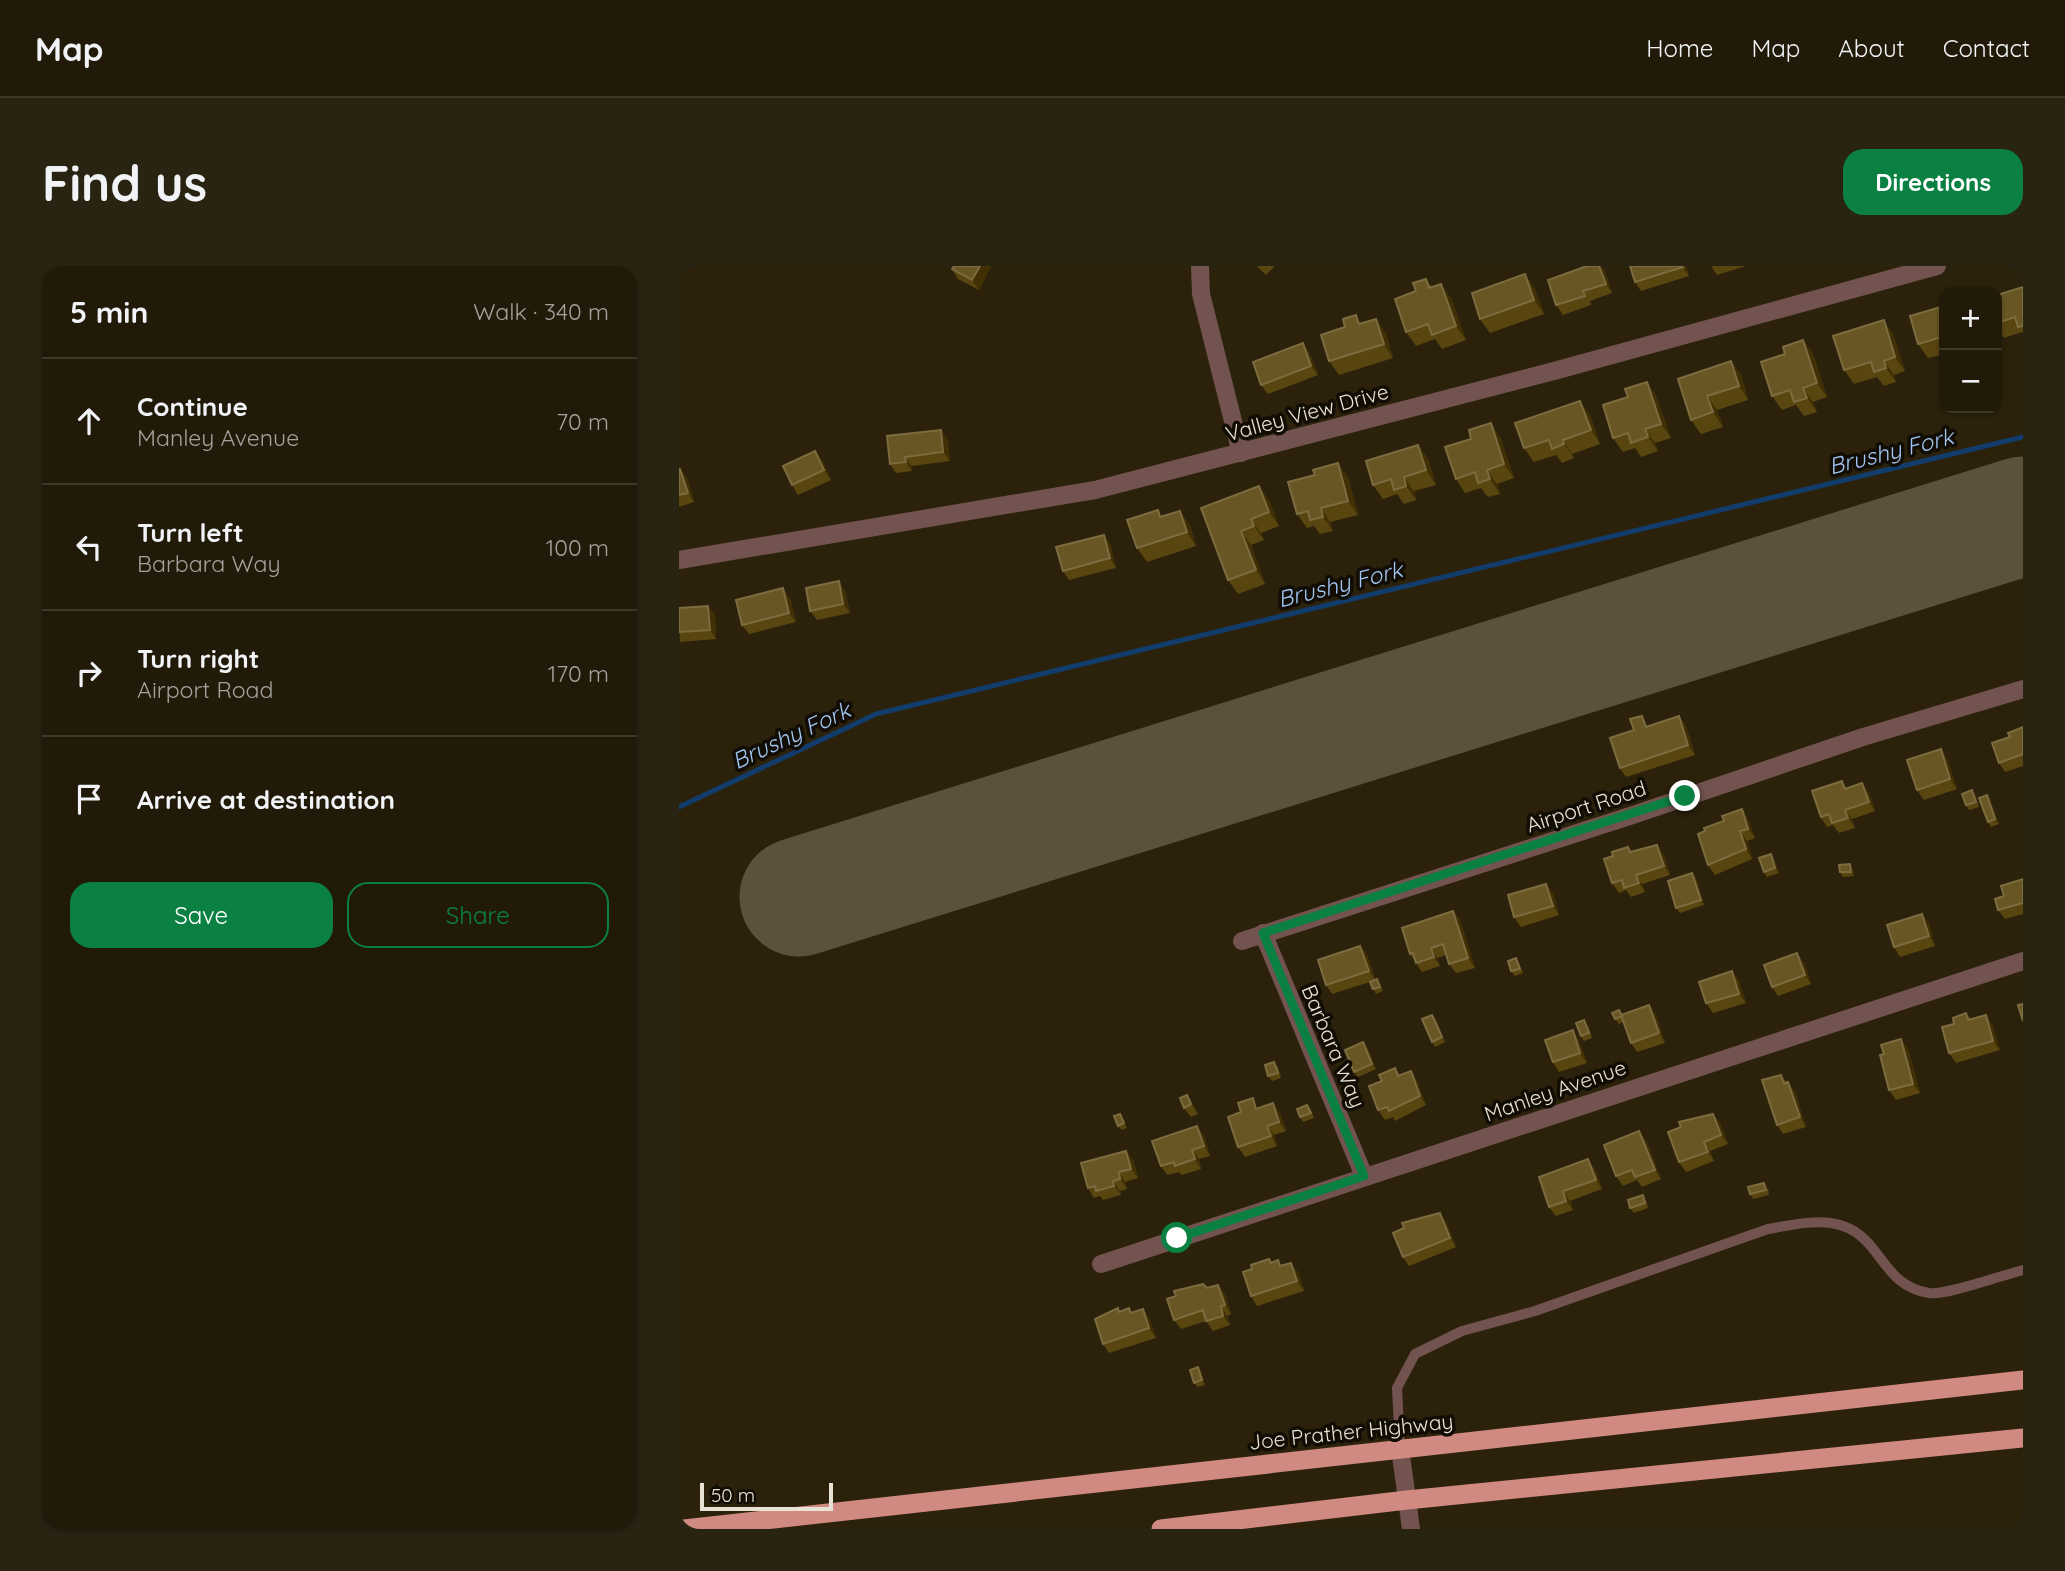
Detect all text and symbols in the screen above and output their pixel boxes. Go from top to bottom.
text: Map [35,28,103,69]
text: Home [1646,33,1713,63]
text: Map [1751,33,1800,63]
text: About [1838,33,1905,63]
text: Contact [1943,33,2030,63]
button: Directions [1843,149,2023,215]
text: Find us [42,152,207,213]
map controls [1939,287,2002,413]
button: + [1939,287,2002,350]
text: 5 min [70,293,148,331]
text: Walk · 340 m [473,297,609,326]
button: − [1939,350,2002,413]
street label: Valley View Drive [1223,378,1391,446]
text: Continue [137,390,248,423]
icon: ahead [70,402,108,440]
text: 70 m [556,407,609,436]
water label: Brushy Fork [1826,421,1958,481]
text: Manley Avenue [137,423,299,452]
text: Turn left [137,516,244,549]
icon: left [70,528,108,566]
text: 100 m [546,533,609,562]
text: Barbara Way [137,549,280,578]
water label: Brushy Fork [1275,554,1407,614]
text: Turn right [137,642,259,675]
icon: right [70,654,108,692]
text: 170 m [548,659,609,688]
text: Airport Road [137,675,273,704]
water label: Brushy Fork [727,694,857,775]
street label: Airport Road [1523,774,1649,838]
icon: arrive [70,780,108,818]
route end [1669,780,1700,811]
text: Arrive at destination [137,783,395,816]
button: Save [70,882,333,948]
button: Share [347,882,609,948]
street label: Barbara Way [1296,981,1372,1111]
street label: Manley Avenue [1481,1054,1629,1126]
route start [1161,1222,1192,1253]
street label: Joe Prather Highway [1248,1407,1454,1455]
scale bar [700,1480,833,1512]
text: 50 m [711,1483,755,1507]

